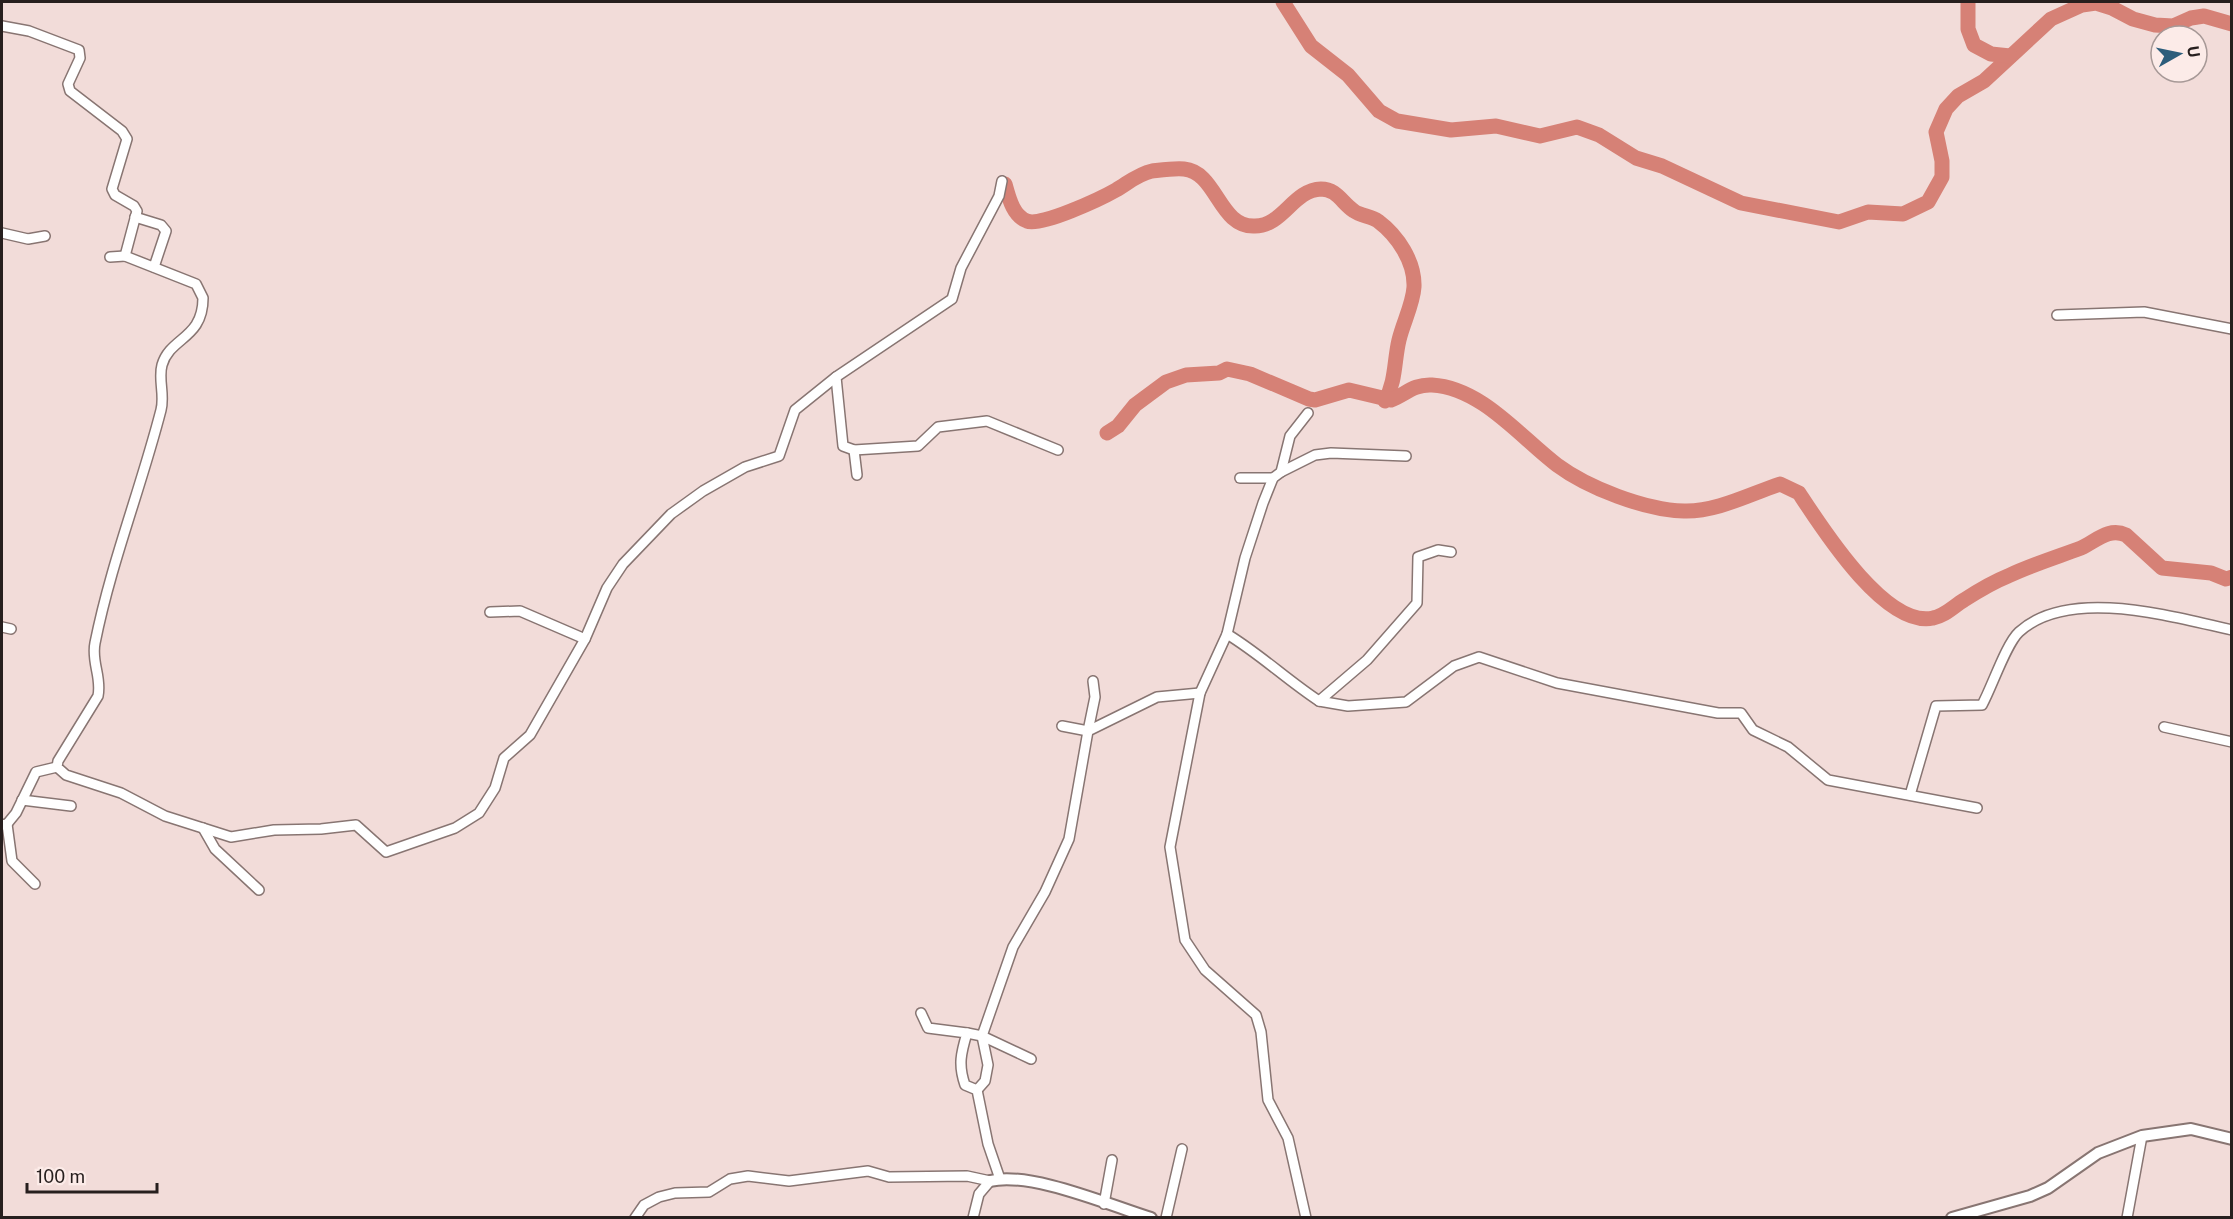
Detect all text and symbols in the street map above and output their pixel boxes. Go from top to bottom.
north arrow [2149,24,2209,84]
text: U [2183,45,2204,59]
scale bar [27,1156,158,1194]
text: 100 m [36,1166,85,1187]

